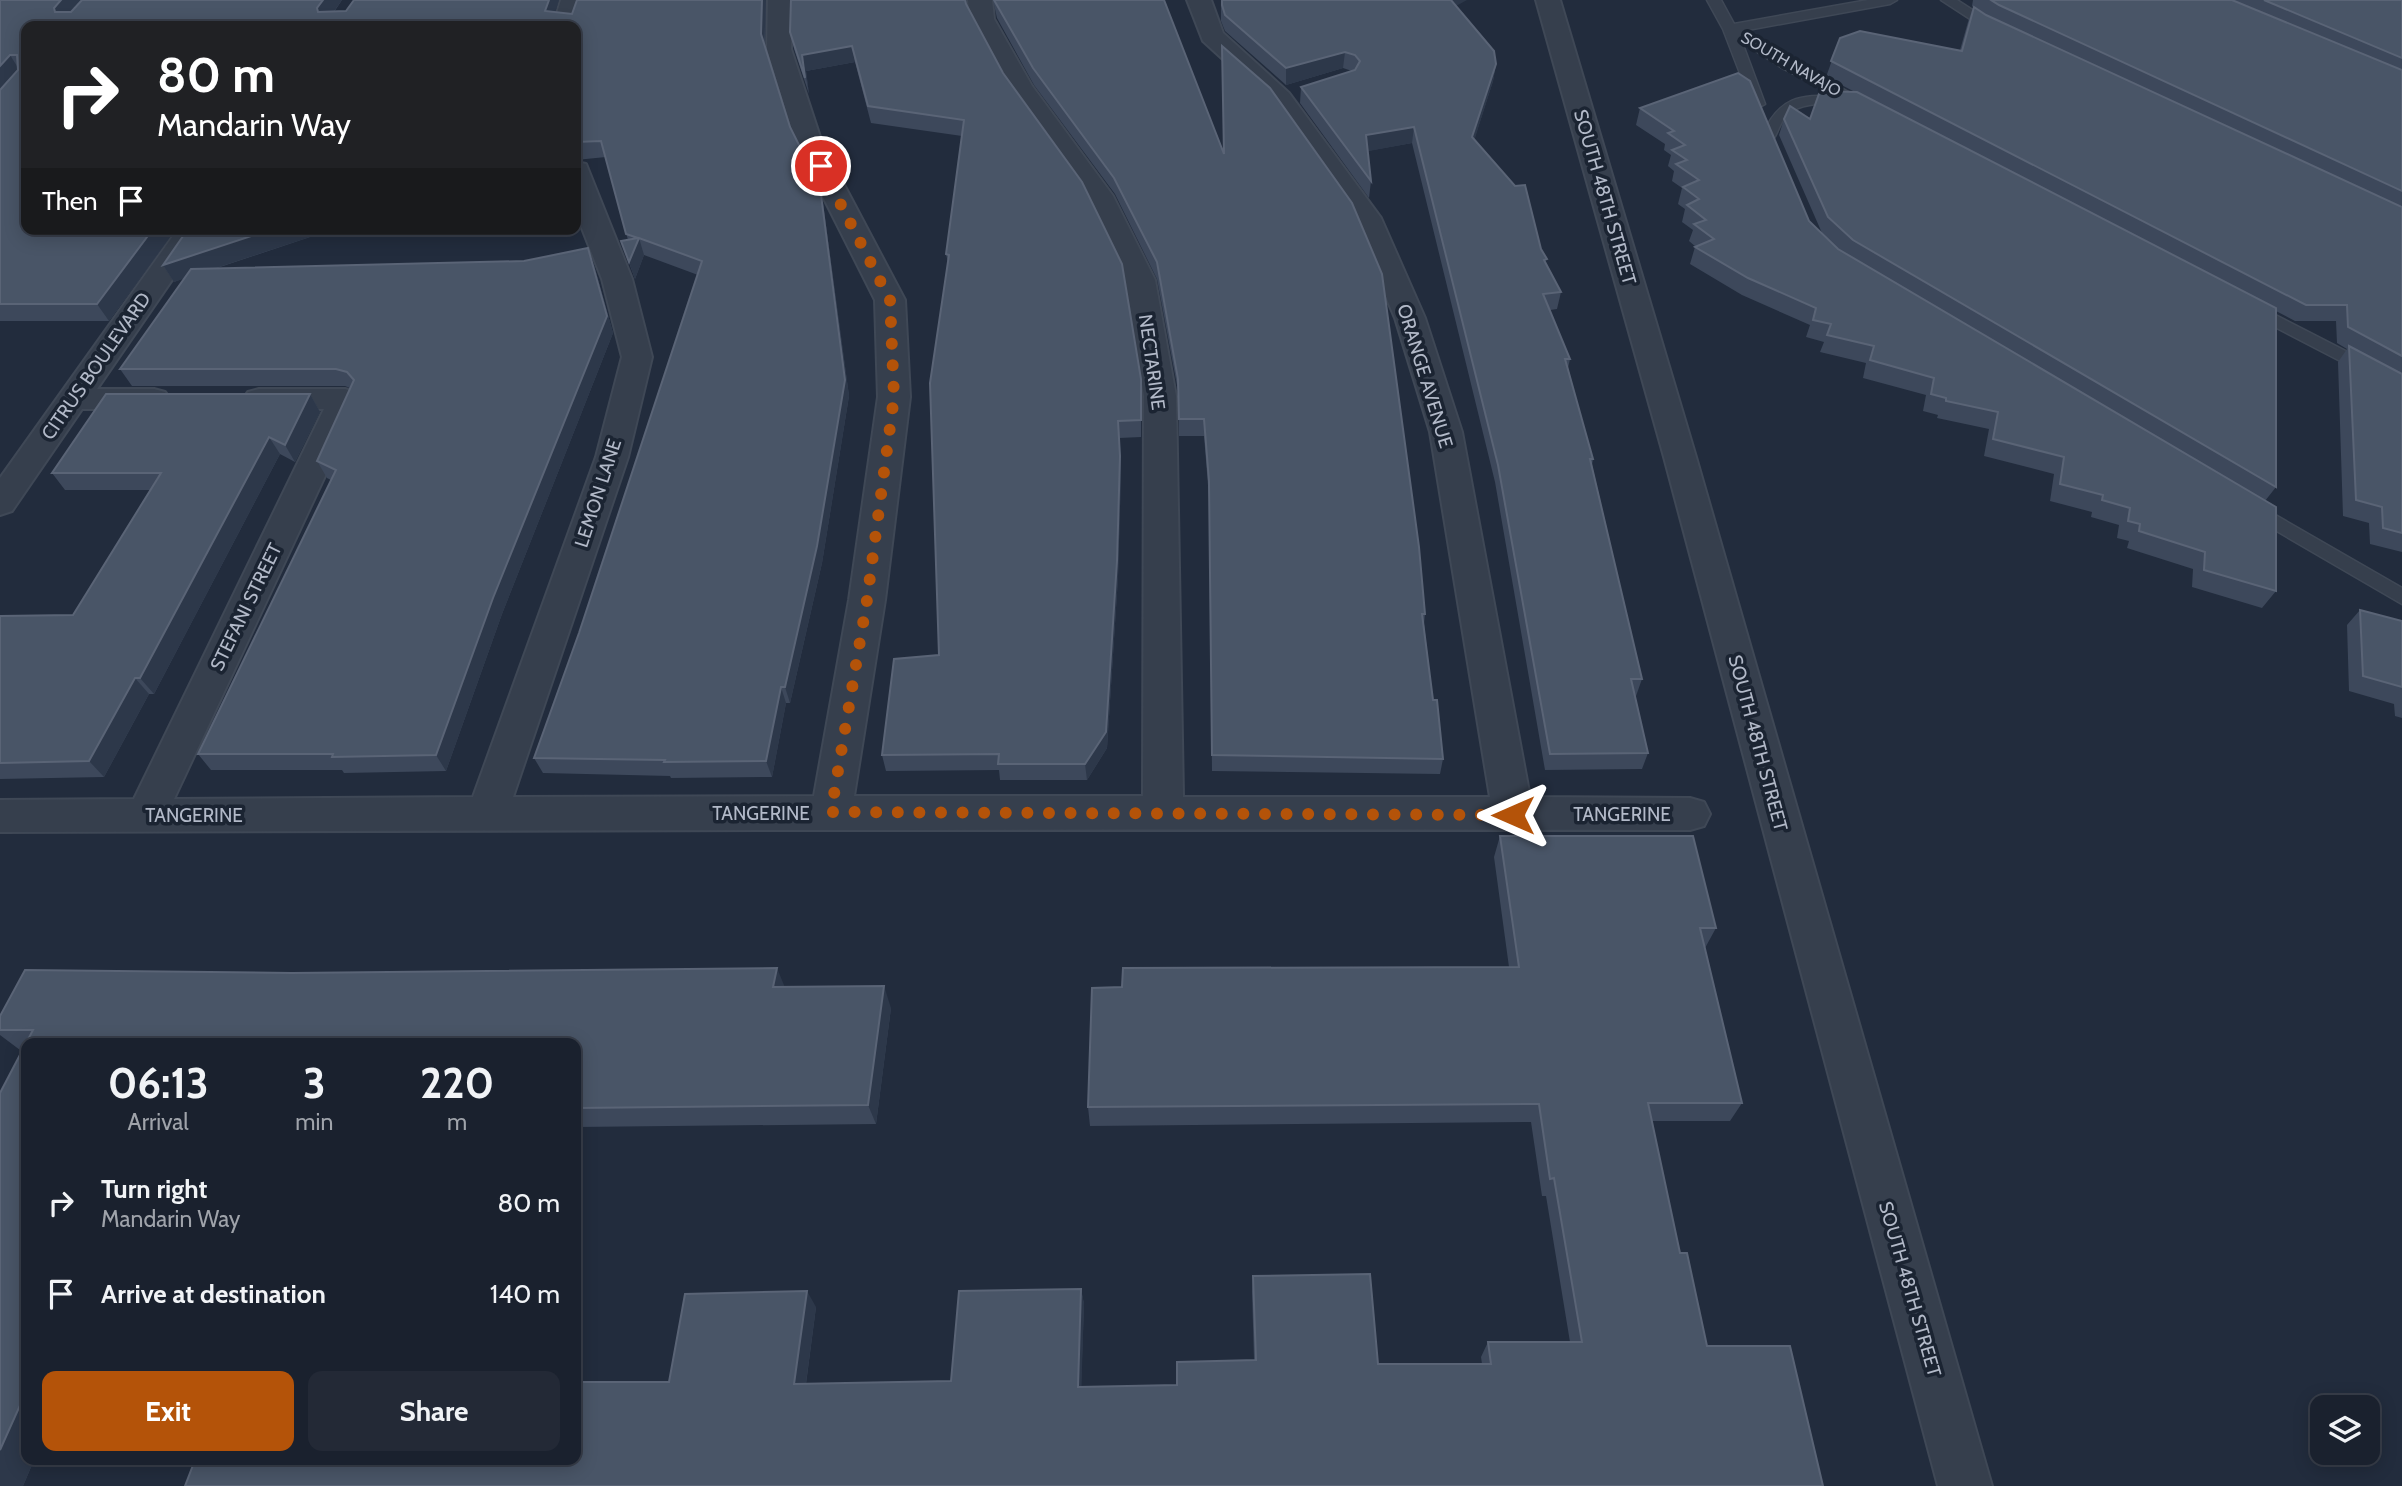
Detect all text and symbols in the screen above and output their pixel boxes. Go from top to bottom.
street label: SOUTH NAVAJO [1738,28,1844,100]
text: 80 m [157,45,275,104]
icon: right [42,49,133,140]
text: Mandarin Way [157,105,351,144]
street label: SOUTH 48TH STREET [1569,107,1641,287]
pin [791,136,851,196]
icon: arrive [802,147,840,185]
icon: arrive [112,182,150,220]
text: Then [42,185,98,217]
street label: CITRUS BOULEVARD [36,288,156,444]
street label: ORANGE AVENUE [1392,301,1458,451]
street label: NECTARINE [1134,313,1170,411]
street label: LEMON LANE [570,436,626,550]
street label: STEFANI STREET [205,540,287,674]
street label: SOUTH 48TH STREET [1723,652,1793,834]
position arrow [1476,778,1550,852]
street label: TANGERINE [712,802,810,825]
street label: TANGERINE [1573,803,1671,826]
street label: TANGERINE [145,804,243,827]
text: 06:13 [108,1057,209,1109]
text: 3 [303,1057,326,1109]
text: 220 [420,1057,494,1109]
text: Arrival [128,1108,189,1136]
text: min [295,1108,333,1136]
text: m [447,1108,467,1136]
text: Turn right [101,1173,207,1205]
icon: right [42,1184,80,1222]
text: 80 m [497,1187,560,1219]
street label: SOUTH 48TH STREET [1874,1199,1946,1379]
text: Mandarin Way [101,1205,240,1233]
icon: arrive [42,1275,80,1313]
text: Arrive at destination [101,1278,326,1310]
text: 140 m [490,1278,560,1310]
button: Exit [42,1371,294,1451]
button: Share [308,1371,560,1451]
map controls [2310,1395,2380,1465]
button: layers [2310,1395,2380,1465]

